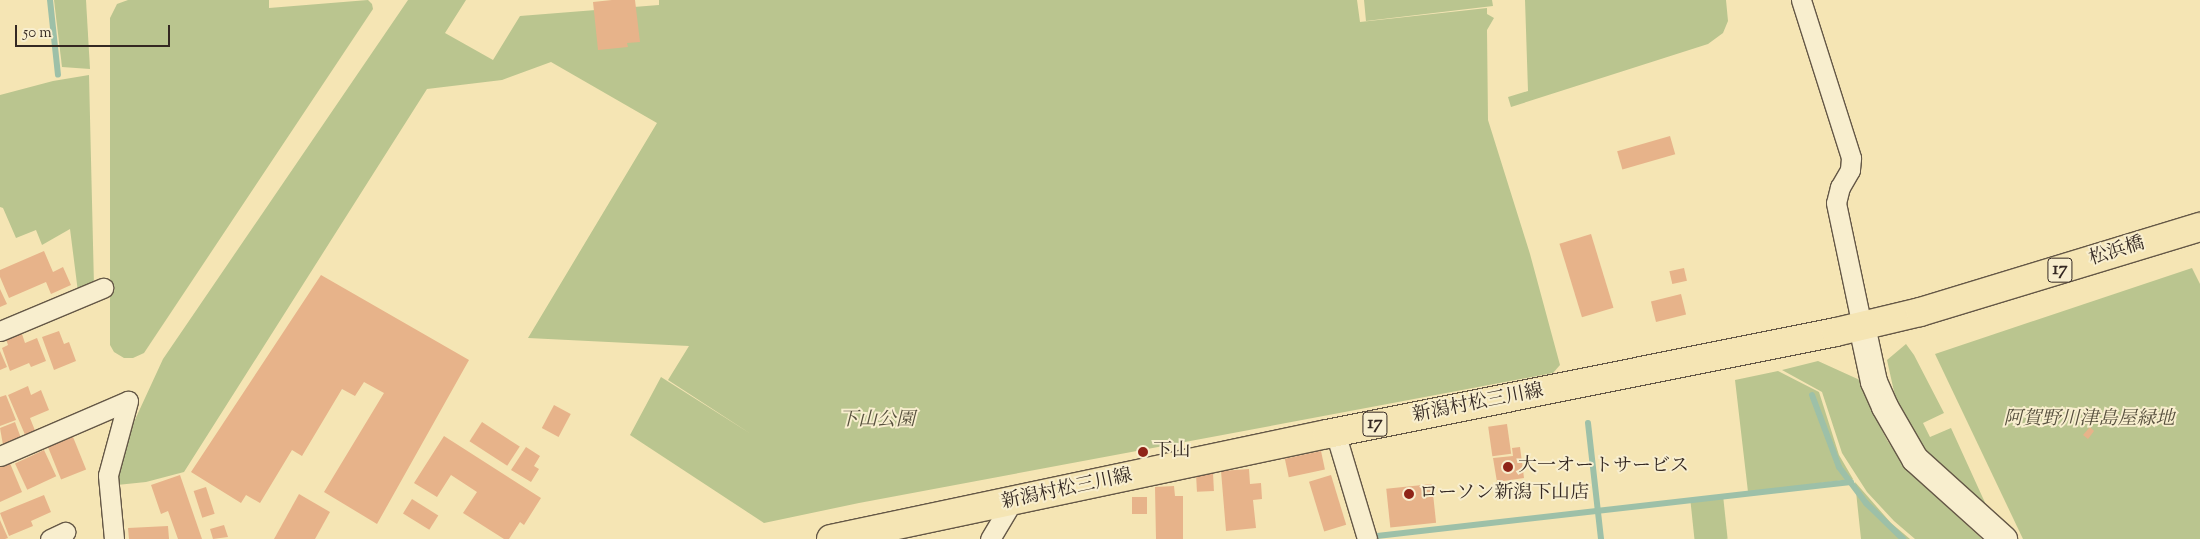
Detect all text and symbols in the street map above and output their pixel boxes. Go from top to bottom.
scale bar [18,15,172,47]
text: 50 m [23,23,52,44]
street label: 松浜橋 [2086,233,2148,271]
road number: 17 [2046,254,2074,286]
street label: 新潟村松三川線 [1411,380,1545,428]
road number: 17 [1361,408,1389,439]
park label: 阿賀野川津島屋緑地 [2004,409,2174,431]
park label: 下山公園 [839,410,915,432]
place label: 下山 [1153,441,1191,463]
marker: 下山 [1137,446,1149,458]
place label: 大一オートサービス [1518,456,1689,478]
marker: 大一オートサービス [1502,461,1514,473]
street label: 新潟村松三川線 [1000,465,1134,515]
place label: ローソン新潟下山店 [1419,483,1590,505]
marker: ローソン新潟下山店 [1403,488,1415,500]

